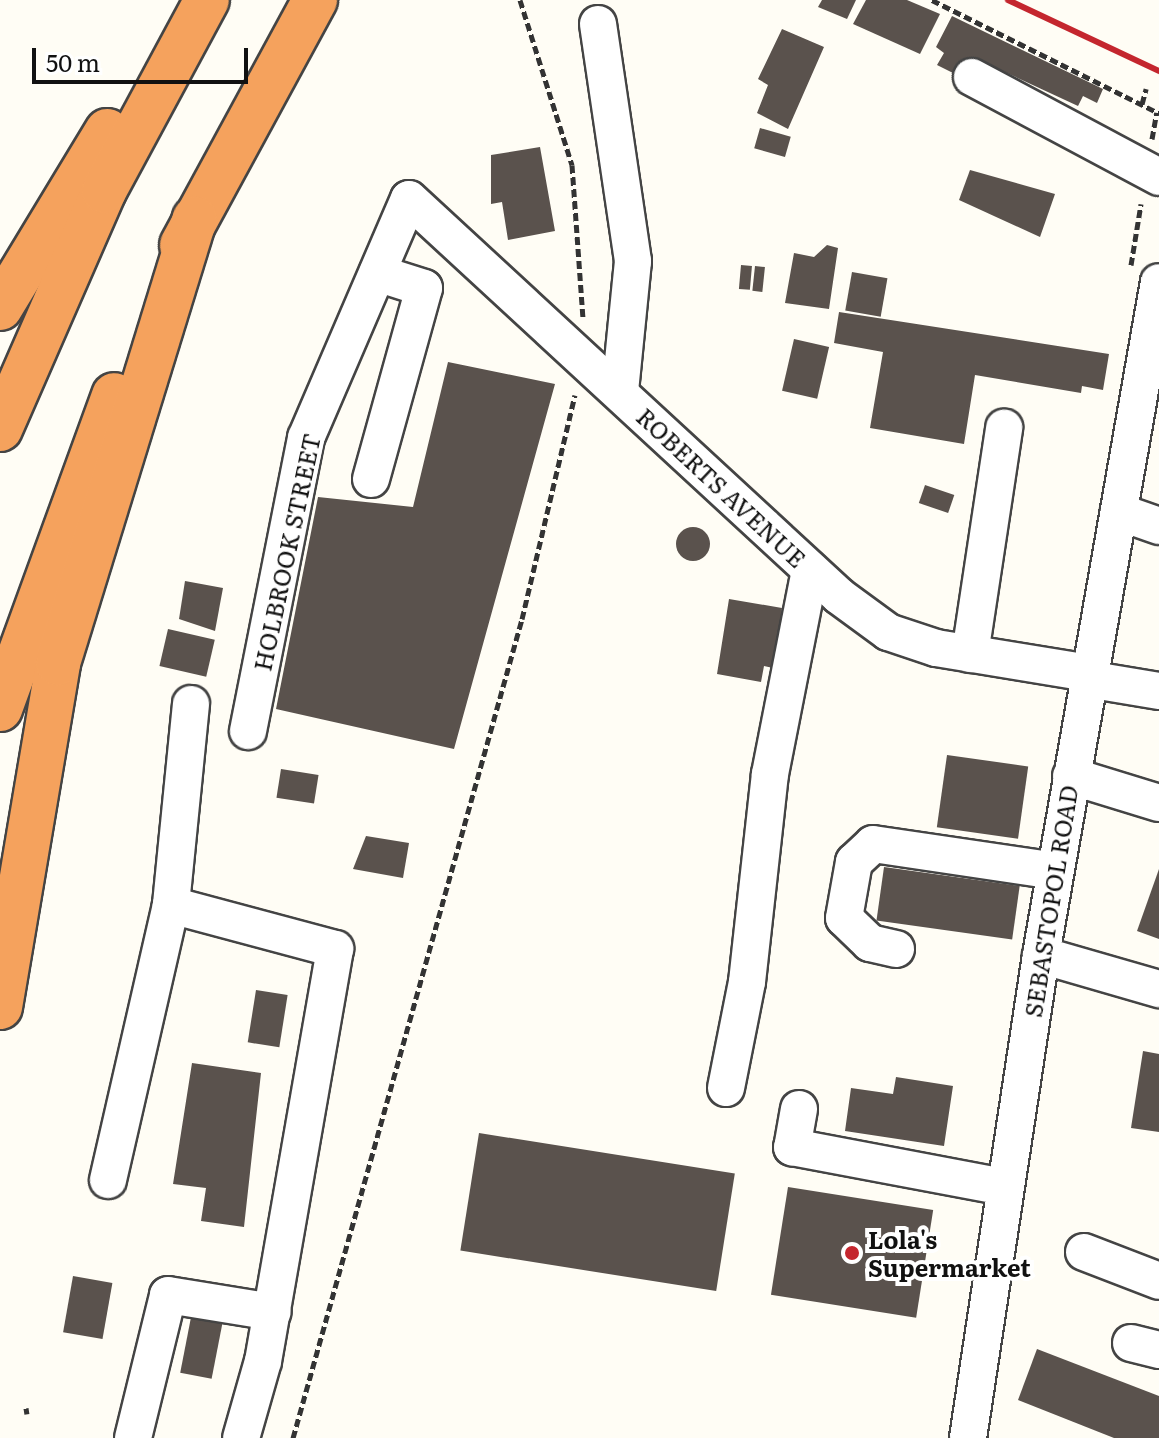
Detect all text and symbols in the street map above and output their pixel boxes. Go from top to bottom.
scale bar [36,32,252,82]
text: 50 m [46,44,100,79]
street label: ROBERTS AVENUE [632,401,812,573]
street label: HOLBROOK STREET [247,431,325,673]
street label: SEBASTOPOL ROAD [1017,783,1083,1019]
place label: Lola's Supermarket [868,1225,1031,1281]
marker: Lola's Supermarket [843,1244,861,1262]

